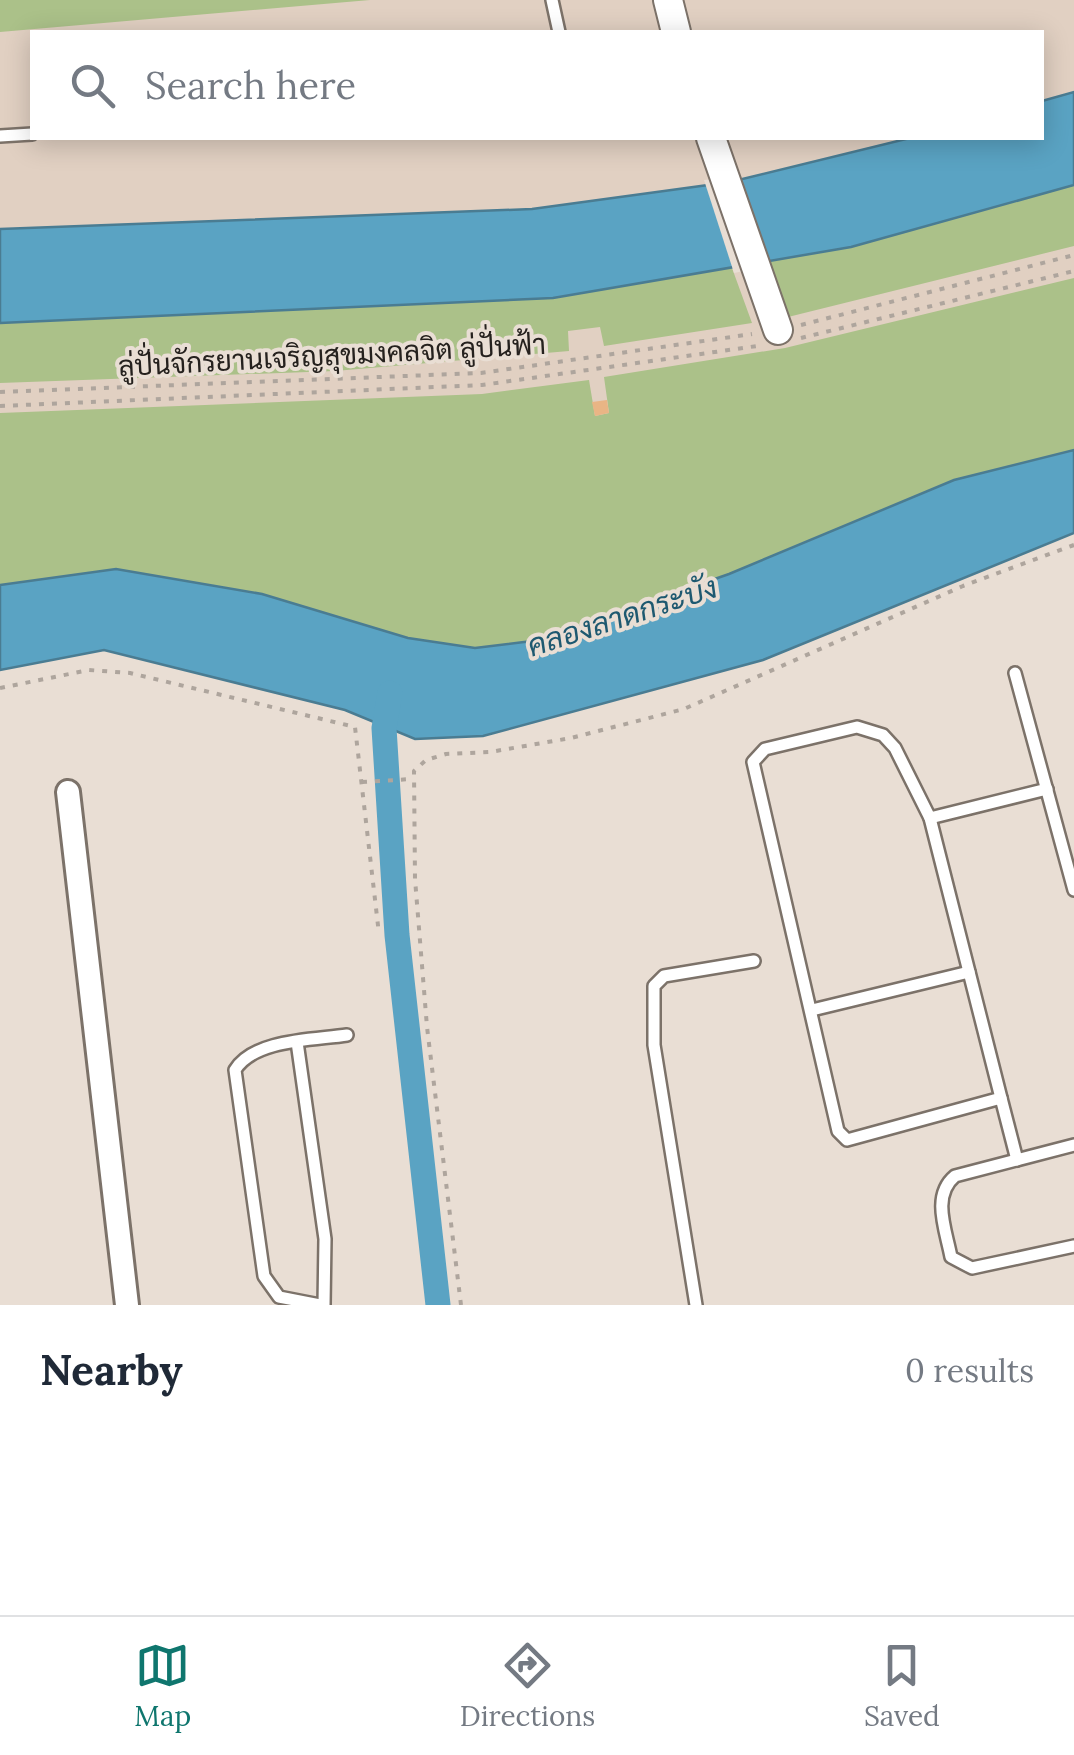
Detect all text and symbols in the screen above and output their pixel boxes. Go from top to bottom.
search box [30,30,1044,140]
icon: search [65,58,120,113]
text: Search here [145,61,356,109]
street label: ลู่ปั่นจักรยานเจริญสุขมงคลจิต ลู่ปั่นฟ้า [117,321,547,386]
water label: คลองลาดกระบัง [522,567,722,665]
text: Nearby [40,1343,183,1397]
text: 0 results [905,1350,1034,1391]
tab: Map [134,1638,191,1734]
tab: Directions [460,1638,595,1734]
tab: Saved [864,1638,940,1734]

